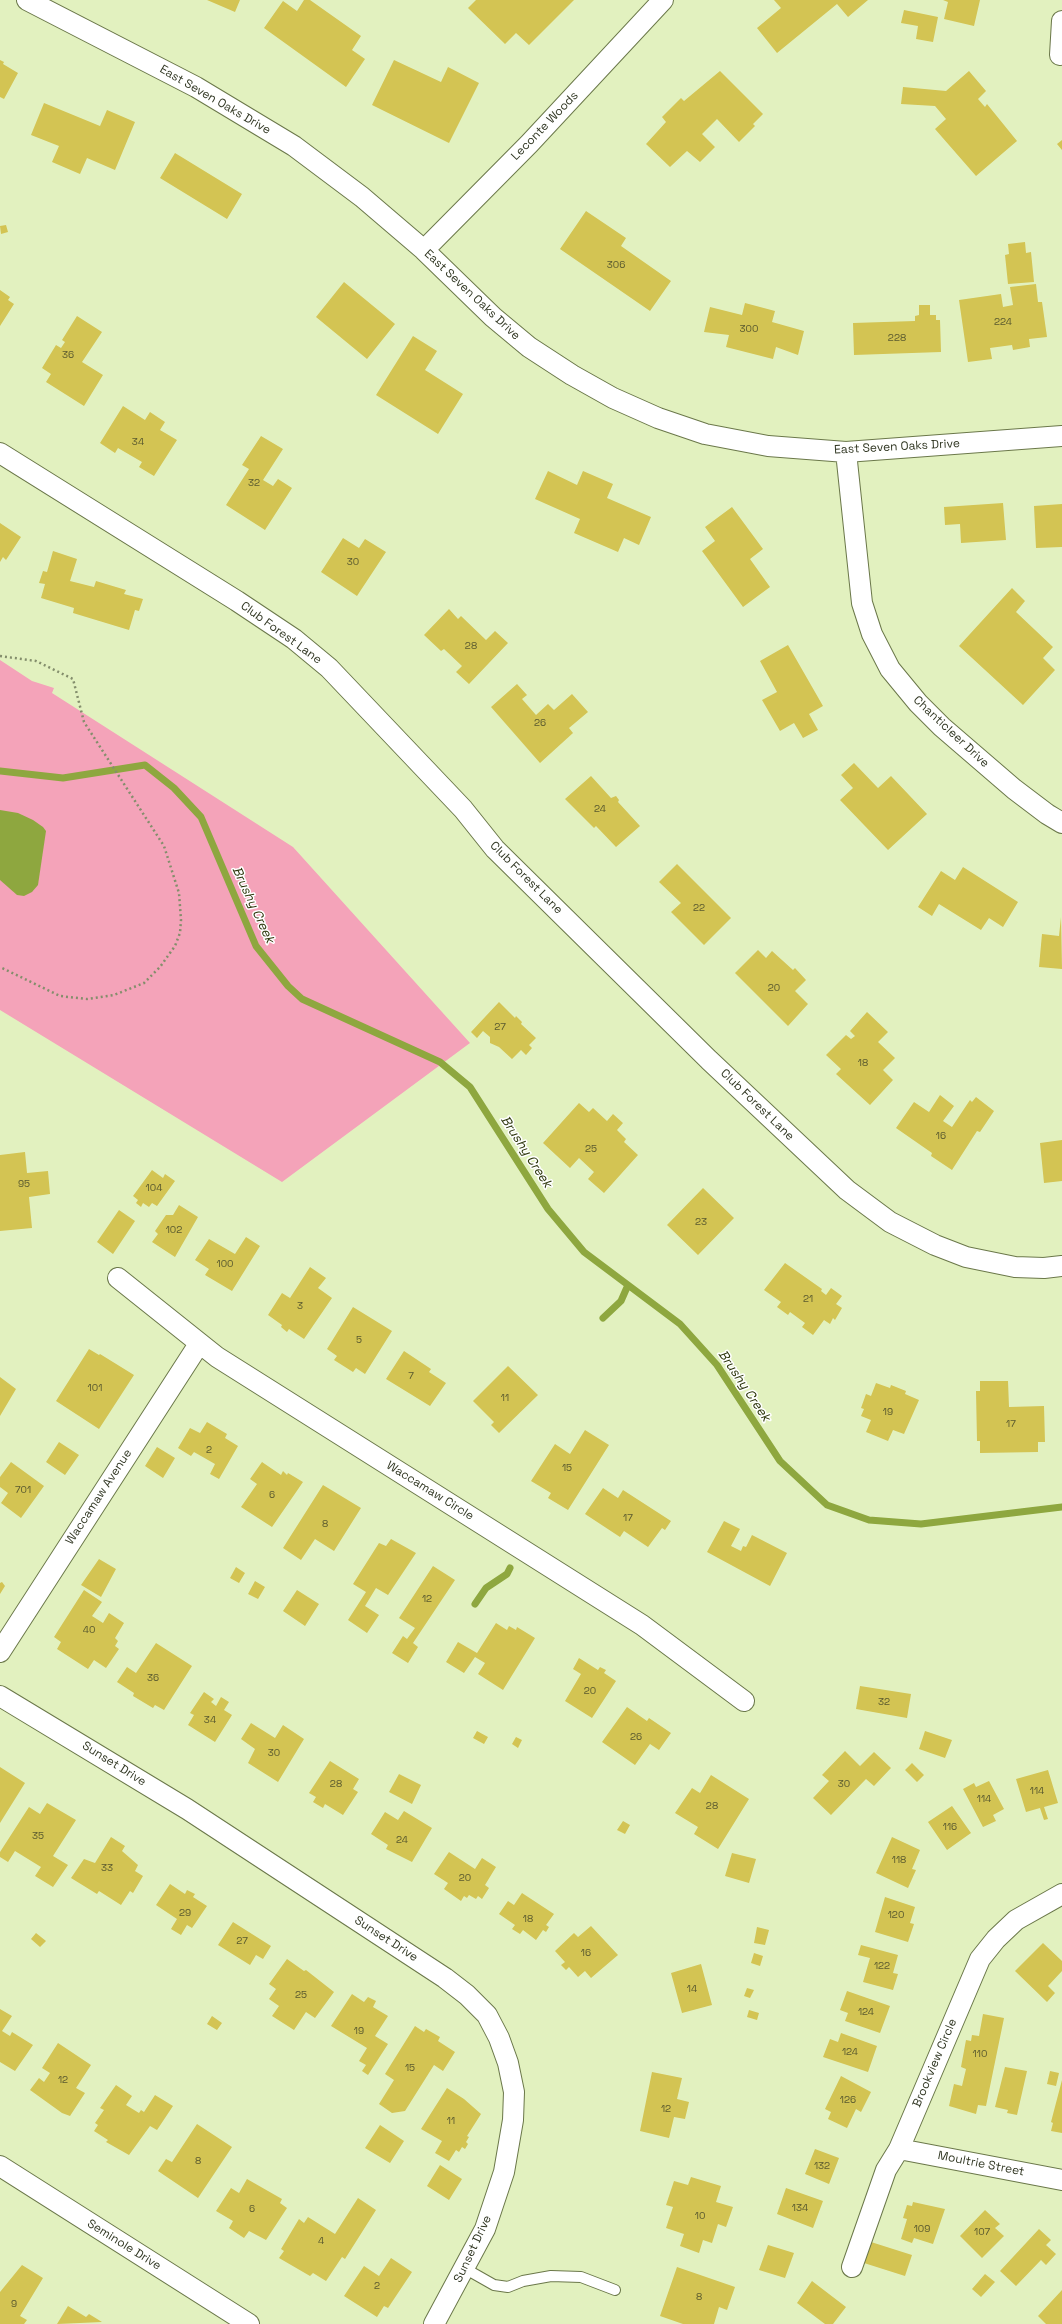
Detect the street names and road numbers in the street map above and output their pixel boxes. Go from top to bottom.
street label: East Seven Oaks Drive [157,62,273,138]
street label: Leconte Woods [509,89,581,163]
street label: East Seven Oaks Drive [421,247,523,343]
street label: East Seven Oaks Drive [834,437,960,457]
street label: Club Forest Lane [238,599,324,667]
street label: Chanticleer Drive [910,693,992,771]
street label: Club Forest Lane [487,839,565,917]
street label: Club Forest Lane [717,1066,797,1144]
street label: Waccamaw Avenue [63,1447,135,1547]
street label: Waccamaw Circle [384,1458,476,1524]
street label: Sunset Drive [79,1739,149,1789]
street label: Sunset Drive [352,1913,420,1965]
street label: Brookview Circle [910,2017,960,2109]
street label: Moultrie Street [936,2149,1026,2179]
street label: Sunset Drive [451,2213,495,2285]
street label: Seminole Drive [84,2217,164,2273]

